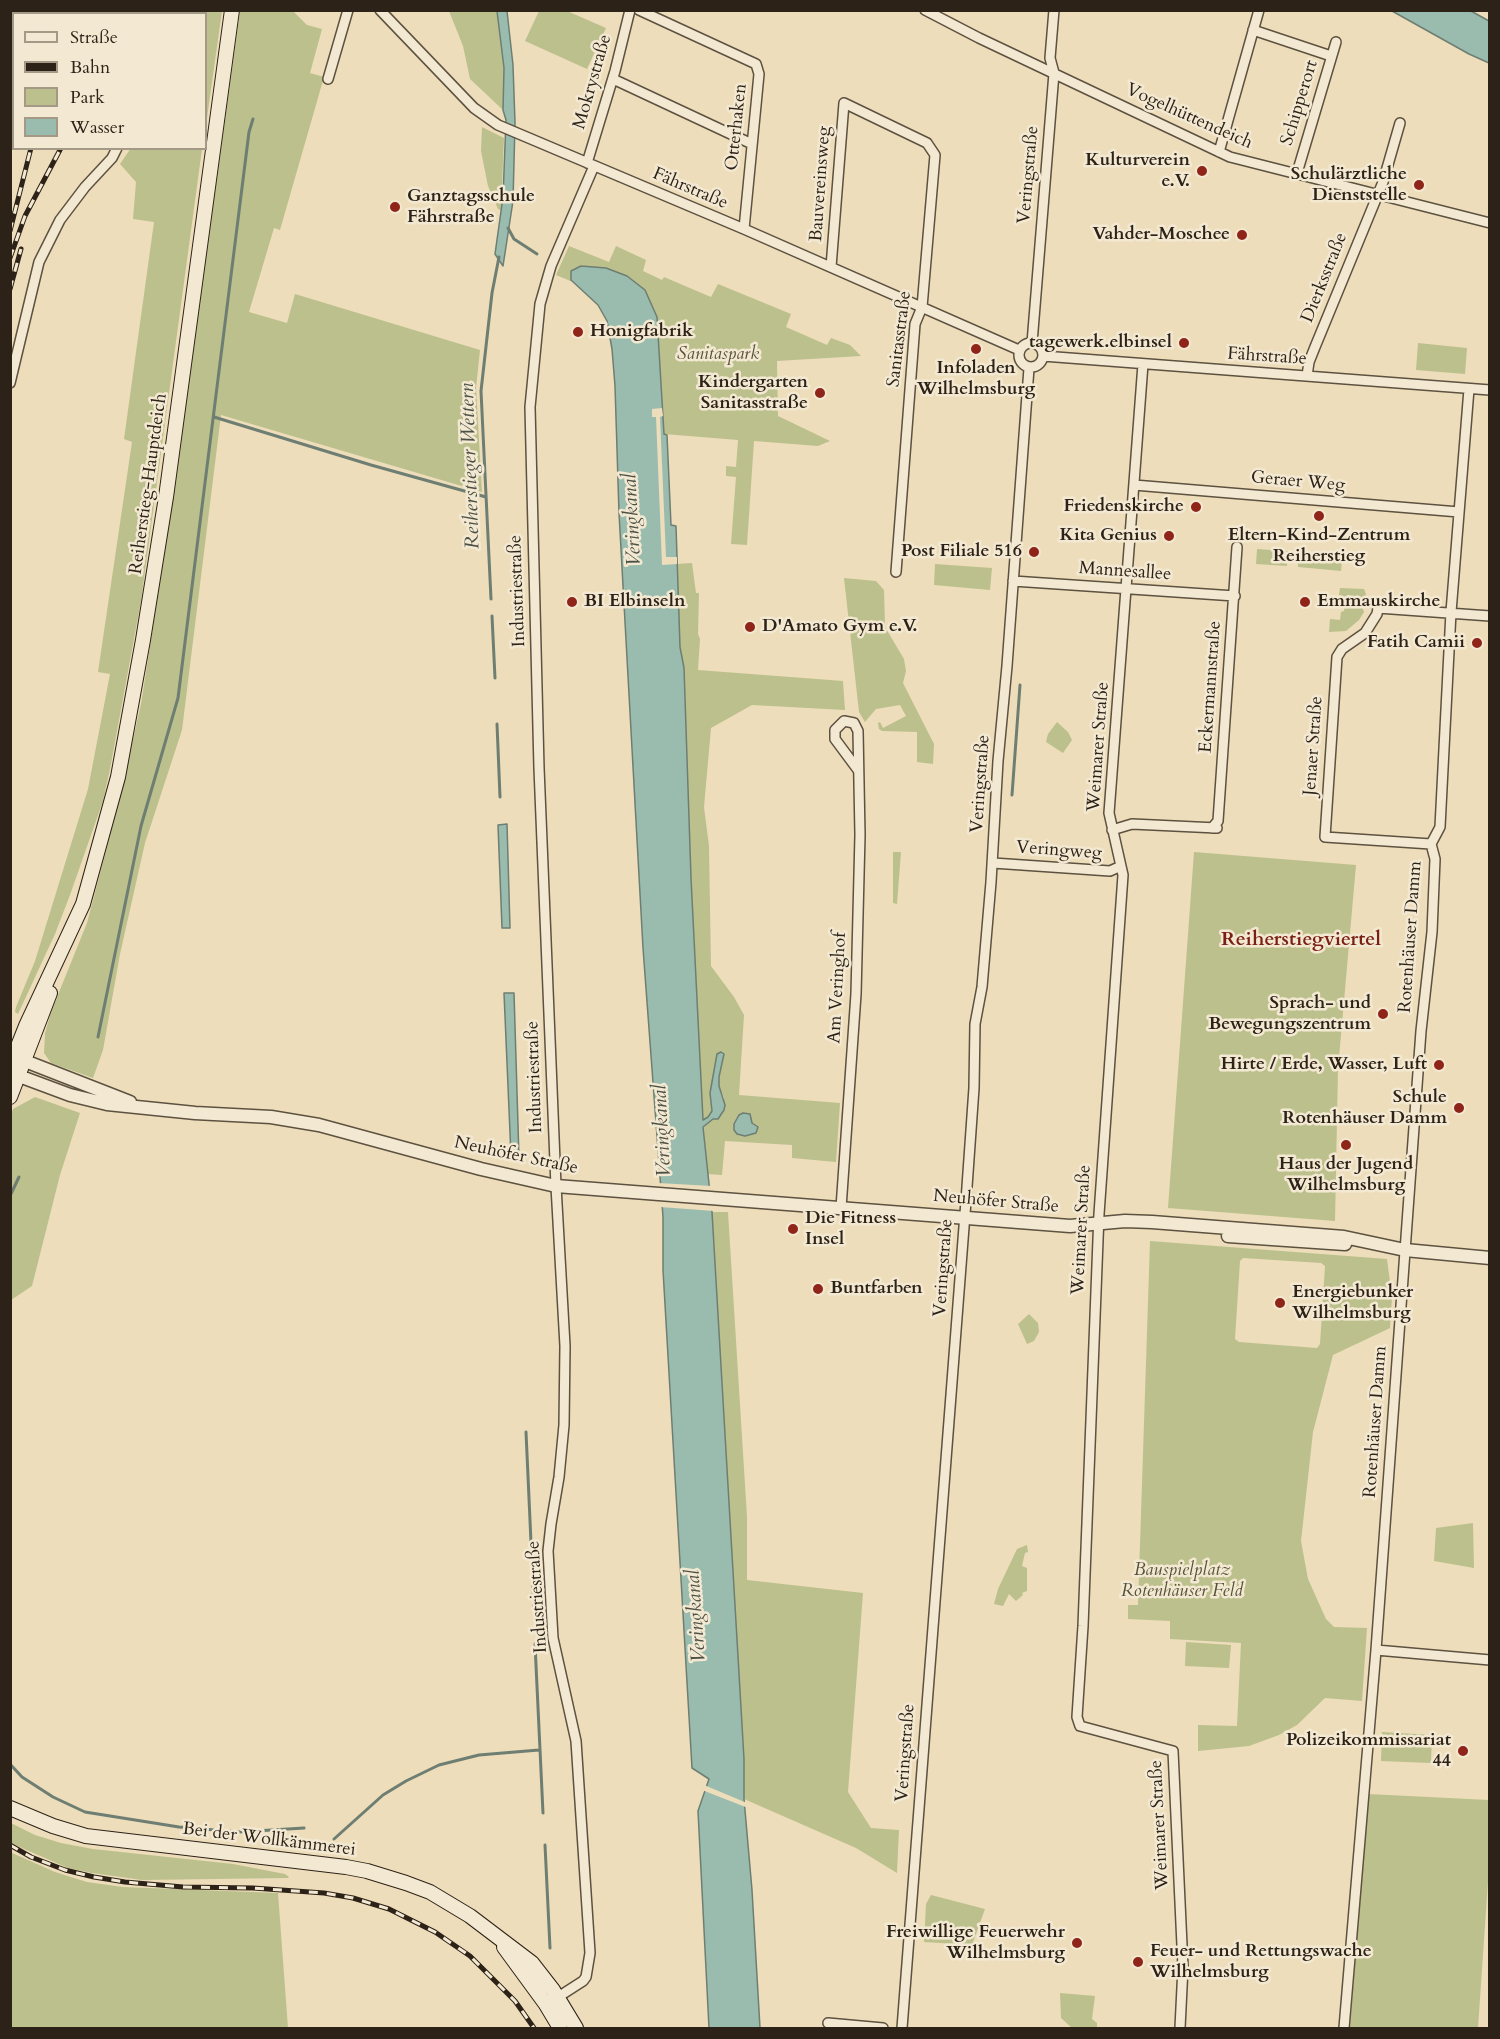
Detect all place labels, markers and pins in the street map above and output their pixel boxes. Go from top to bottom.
place label: Kulturverein e.V. [1085,150,1190,192]
marker: Kulturverein e.V. [1195,164,1209,178]
place label: Schulärztliche Dienststelle [1291,164,1407,207]
marker: Schulärztliche Dienststelle [1412,178,1426,192]
place label: Ganztagsschule Fährstraße [407,186,535,228]
marker: Ganztagsschule Fährstraße [388,200,402,214]
place label: Vahder-Moschee [1093,224,1230,246]
marker: Vahder-Moschee [1235,228,1249,242]
place label: Honigfabrik [590,321,693,343]
marker: Honigfabrik [571,325,585,339]
place label: tagewerk.elbinsel [1029,332,1172,354]
marker: tagewerk.elbinsel [1177,336,1191,350]
marker: Infoladen Wilhelmsburg [969,342,983,356]
place label: Infoladen Wilhelmsburg [917,358,1035,400]
place label: Kindergarten Sanitasstraße [698,372,808,415]
marker: Kindergarten Sanitasstraße [813,386,827,400]
place label: Friedenskirche [1063,496,1184,518]
marker: Friedenskirche [1189,500,1203,514]
marker: Eltern-Kind-Zentrum Reiherstieg [1312,509,1326,523]
place label: Kita Genius [1059,525,1157,547]
place label: Eltern-Kind-Zentrum Reiherstieg [1228,525,1410,568]
marker: Kita Genius [1162,529,1176,543]
place label: Post Filiale 516 [901,541,1022,563]
marker: Post Filiale 516 [1027,545,1041,559]
place label: BI Elbinseln [584,591,686,613]
place label: Emmauskirche [1317,591,1440,613]
marker: BI Elbinseln [565,595,579,609]
marker: Emmauskirche [1298,595,1312,609]
place label: D'Amato Gym e.V. [762,616,918,638]
marker: D'Amato Gym e.V. [743,620,757,634]
place label: Fatih Camii [1367,632,1465,654]
marker: Fatih Camii [1470,636,1484,650]
place label: Sprach- und Bewegungszentrum [1208,993,1371,1036]
marker: Sprach- und Bewegungszentrum [1376,1007,1390,1021]
place label: Hirte / Erde, Wasser, Luft [1221,1054,1427,1076]
marker: Hirte / Erde, Wasser, Luft [1432,1058,1446,1072]
place label: Schule Rotenhäuser Damm [1282,1087,1447,1130]
marker: Schule Rotenhäuser Damm [1452,1101,1466,1115]
marker: Haus der Jugend Wilhelmsburg [1339,1138,1353,1152]
place label: Haus der Jugend Wilhelmsburg [1279,1154,1413,1196]
place label: Die Fitness Insel [805,1208,896,1250]
marker: Die Fitness Insel [786,1222,800,1236]
place label: Buntfarben [830,1278,922,1300]
marker: Buntfarben [811,1282,825,1296]
place label: Energiebunker Wilhelmsburg [1292,1282,1413,1324]
marker: Energiebunker Wilhelmsburg [1273,1296,1287,1310]
place label: Polizeikommissariat 44 [1286,1730,1451,1772]
marker: Polizeikommissariat 44 [1456,1744,1470,1758]
place label: Freiwillige Feuerwehr Wilhelmsburg [886,1922,1065,1964]
marker: Freiwillige Feuerwehr Wilhelmsburg [1070,1936,1084,1950]
place label: Feuer- und Rettungswache Wilhelmsburg [1150,1941,1372,1984]
marker: Feuer- und Rettungswache Wilhelmsburg [1131,1955,1145,1969]

